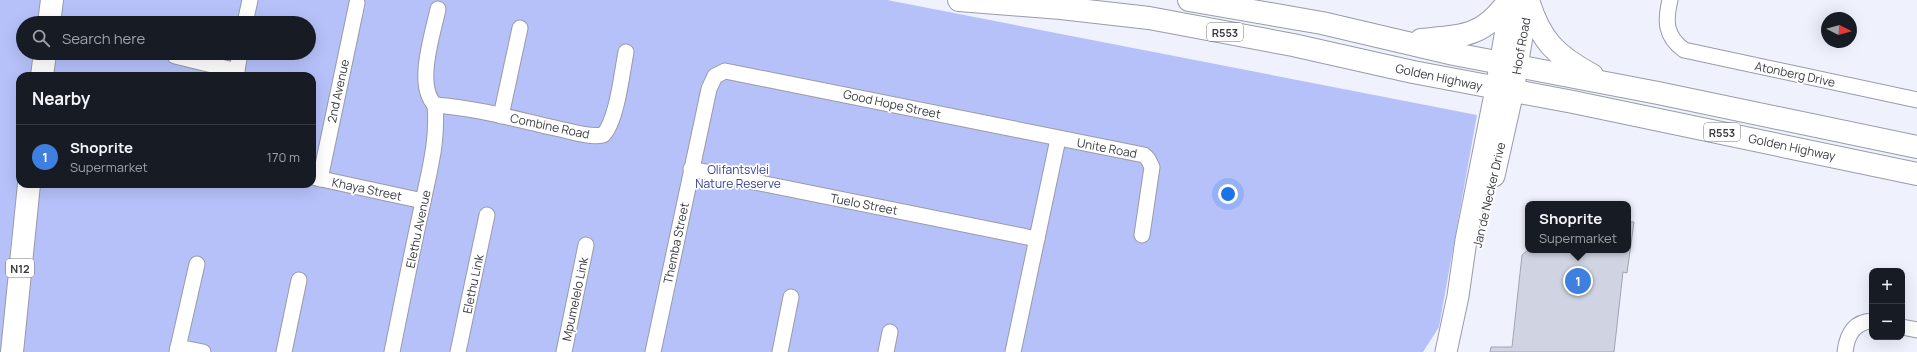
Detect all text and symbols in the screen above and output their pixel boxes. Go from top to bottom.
north arrow [1821,12,1857,48]
search box [16,16,316,60]
street label: Hoof Road [1508,16,1534,76]
road number: R553 [1207,23,1243,41]
icon: search [30,27,52,49]
text: Search here [62,28,145,49]
street label: Atonberg Drive [1753,57,1837,91]
street label: 2nd Avenue [323,58,353,124]
street label: Golden Highway [1394,59,1485,95]
street label: Good Hope Street [842,85,942,123]
text: Nearby [32,87,90,110]
street label: Combine Road [509,109,591,143]
road number: R553 [1704,123,1740,141]
street label: Golden Highway [1747,129,1838,165]
street label: Unite Road [1076,134,1138,162]
text: Shoprite [70,137,133,158]
street label: Jan de Necker Drive [1469,141,1509,249]
text: 1 [42,148,48,166]
text: 170 m [267,148,300,166]
text: Supermarket [70,158,148,176]
park label: Olifantsvlei Nature Reserve [695,161,781,192]
street label: Khaya Street [331,173,404,205]
your location [1218,184,1238,204]
street label: Elethu Avenue [401,188,435,270]
street label: Tuelo Street [829,189,899,219]
street label: Themba Street [659,201,693,285]
popup [1525,201,1631,253]
text: Shoprite [1539,208,1602,229]
text: Supermarket [1539,229,1617,247]
street label: Elethu Link [458,252,488,315]
street label: Mpumelelo Link [558,254,592,343]
road number: N12 [6,259,34,277]
pin: 1 [1565,266,1591,296]
map controls [1869,268,1905,340]
button: + [1869,268,1905,304]
button: − [1869,304,1905,340]

